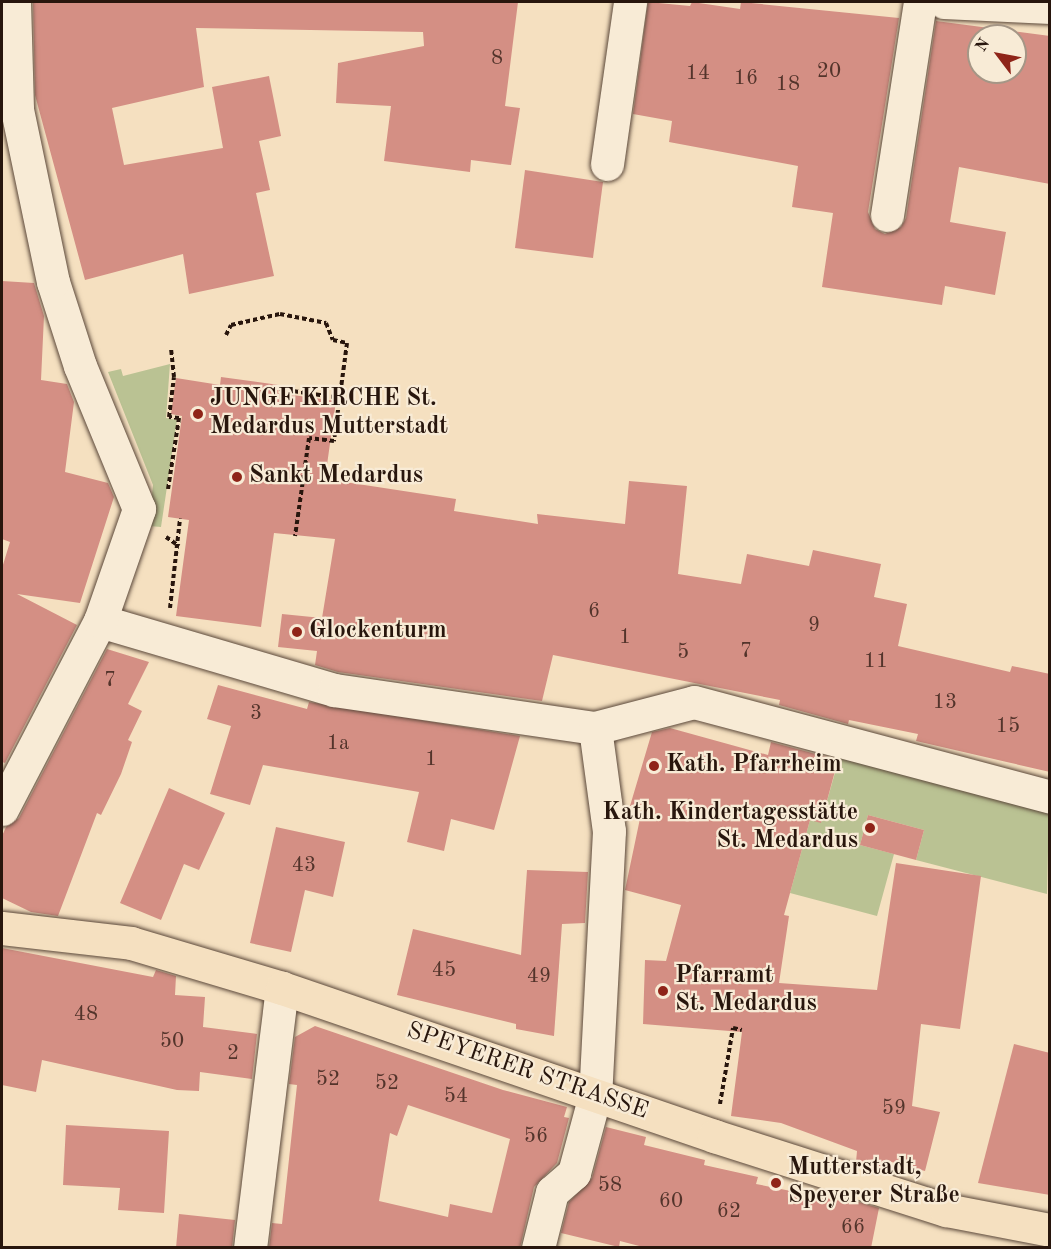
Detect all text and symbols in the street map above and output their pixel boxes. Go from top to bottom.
north arrow [967,24,1027,84]
text: N [973,36,993,55]
house number: 8 [491,46,503,72]
house number: 20 [817,59,841,85]
house number: 14 [686,61,710,87]
house number: 16 [734,66,758,92]
house number: 18 [776,72,800,98]
place label: JUNGE KIRCHE St. Medardus Mutterstadt [210,386,448,442]
marker: JUNGE KIRCHE St. Medardus Mutterstadt [191,407,205,421]
place label: Sankt Medardus [249,463,423,491]
marker: Sankt Medardus [230,470,244,484]
house number: 6 [588,599,600,625]
house number: 9 [808,613,820,639]
place label: Glockenturm [309,618,447,646]
marker: Glockenturm [290,625,304,639]
house number: 1 [619,625,631,651]
house number: 7 [740,639,752,665]
house number: 5 [677,640,689,666]
house number: 11 [864,649,888,675]
house number: 7 [104,668,116,694]
house number: 13 [933,690,957,716]
house number: 3 [250,701,262,727]
house number: 15 [996,714,1020,740]
house number: 1a [327,731,349,757]
house number: 1 [425,747,437,773]
place label: Kath. Pfarrheim [666,752,842,780]
marker: Kath. Pfarrheim [647,759,661,773]
place label: Kath. Kindertagesstätte St. Medardus [602,800,858,856]
marker: Kath. Kindertagesstätte St. Medardus [863,821,877,835]
house number: 43 [292,853,316,879]
house number: 45 [432,958,456,984]
place label: Pfarramt St. Medardus [675,963,817,1019]
house number: 49 [527,964,551,990]
marker: Pfarramt St. Medardus [656,984,670,998]
house number: 48 [74,1002,98,1028]
street label: SPEYERER STRASSE [403,1017,651,1127]
house number: 50 [160,1029,184,1055]
house number: 2 [227,1041,239,1067]
house number: 52 [316,1067,340,1093]
house number: 52 [375,1071,399,1097]
house number: 54 [444,1084,468,1110]
house number: 59 [882,1096,906,1122]
house number: 56 [524,1124,548,1150]
place label: Mutterstadt, Speyerer Straße [788,1155,960,1211]
house number: 58 [598,1173,622,1199]
marker: Mutterstadt, Speyerer Straße [769,1176,783,1190]
house number: 60 [659,1189,683,1215]
house number: 62 [717,1199,741,1225]
house number: 66 [841,1215,865,1241]

